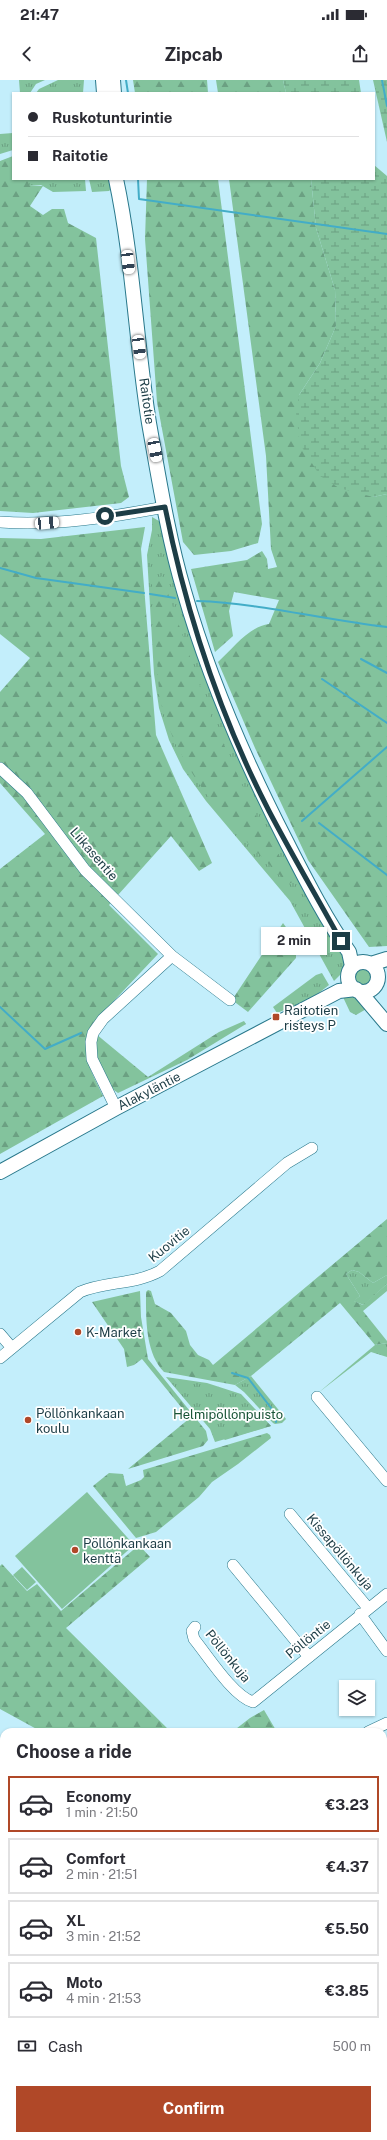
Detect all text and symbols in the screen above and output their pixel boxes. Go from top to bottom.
text: 21:47 [20,6,59,23]
icon: back [16,43,38,65]
icon: share [349,43,371,65]
text: Zipcab [164,44,223,65]
text: Ruskotunturintie [52,109,173,126]
text: Raitotie [52,147,108,164]
car [121,249,135,275]
car [131,334,147,360]
street label: Raitotie [136,377,158,425]
car [147,437,163,463]
route start [96,507,114,525]
car [35,516,59,530]
street label: Liikasentie [67,824,121,884]
callout: 2 min [261,927,327,955]
route end [332,932,350,950]
text: 2 min [277,933,311,948]
place label: Raitotien risteys P [284,1003,338,1033]
marker: Raitotien risteys P [271,1012,281,1022]
street label: Alakyläntie [115,1069,183,1113]
street label: Kuovitie [145,1223,193,1265]
place label: K-Market [86,1325,142,1340]
marker: K-Market [73,1327,83,1337]
place label: Pöllönkankaan koulu [36,1406,125,1436]
park label: Helmipöllönpuisto [173,1407,283,1422]
marker: Pöllönkankaan koulu [23,1415,33,1425]
street label: Kissapöllönkuja [304,1511,376,1593]
place label: Pöllönkankaan kenttä [83,1536,172,1566]
marker: Pöllönkankaan kenttä [70,1545,80,1555]
street label: Pöllöntie [283,1616,333,1662]
street label: Pöllönkuja [202,1627,254,1685]
map controls [339,1680,375,1716]
button: layers [339,1680,375,1716]
text: Choose a ride [16,1741,132,1762]
icon: car [18,1786,54,1822]
text: Economy [66,1788,131,1805]
text: €3.23 [325,1796,369,1813]
text: 1 min · 21:50 [66,1805,138,1820]
icon: car [18,1848,54,1884]
text: Comfort [66,1850,126,1867]
text: €4.37 [326,1858,369,1875]
text: 2 min · 21:51 [66,1867,138,1882]
icon: car [18,1910,54,1946]
text: XL [66,1912,85,1929]
text: €5.50 [325,1920,369,1937]
text: 3 min · 21:52 [66,1929,141,1944]
icon: car [18,1972,54,2008]
text: Moto [66,1974,103,1991]
text: €3.85 [325,1982,369,1999]
text: 4 min · 21:53 [66,1991,141,2006]
icon: cash [16,2035,38,2057]
text: Cash [48,2038,83,2055]
text: 500 m [332,2039,371,2054]
button: Confirm [16,2086,371,2132]

